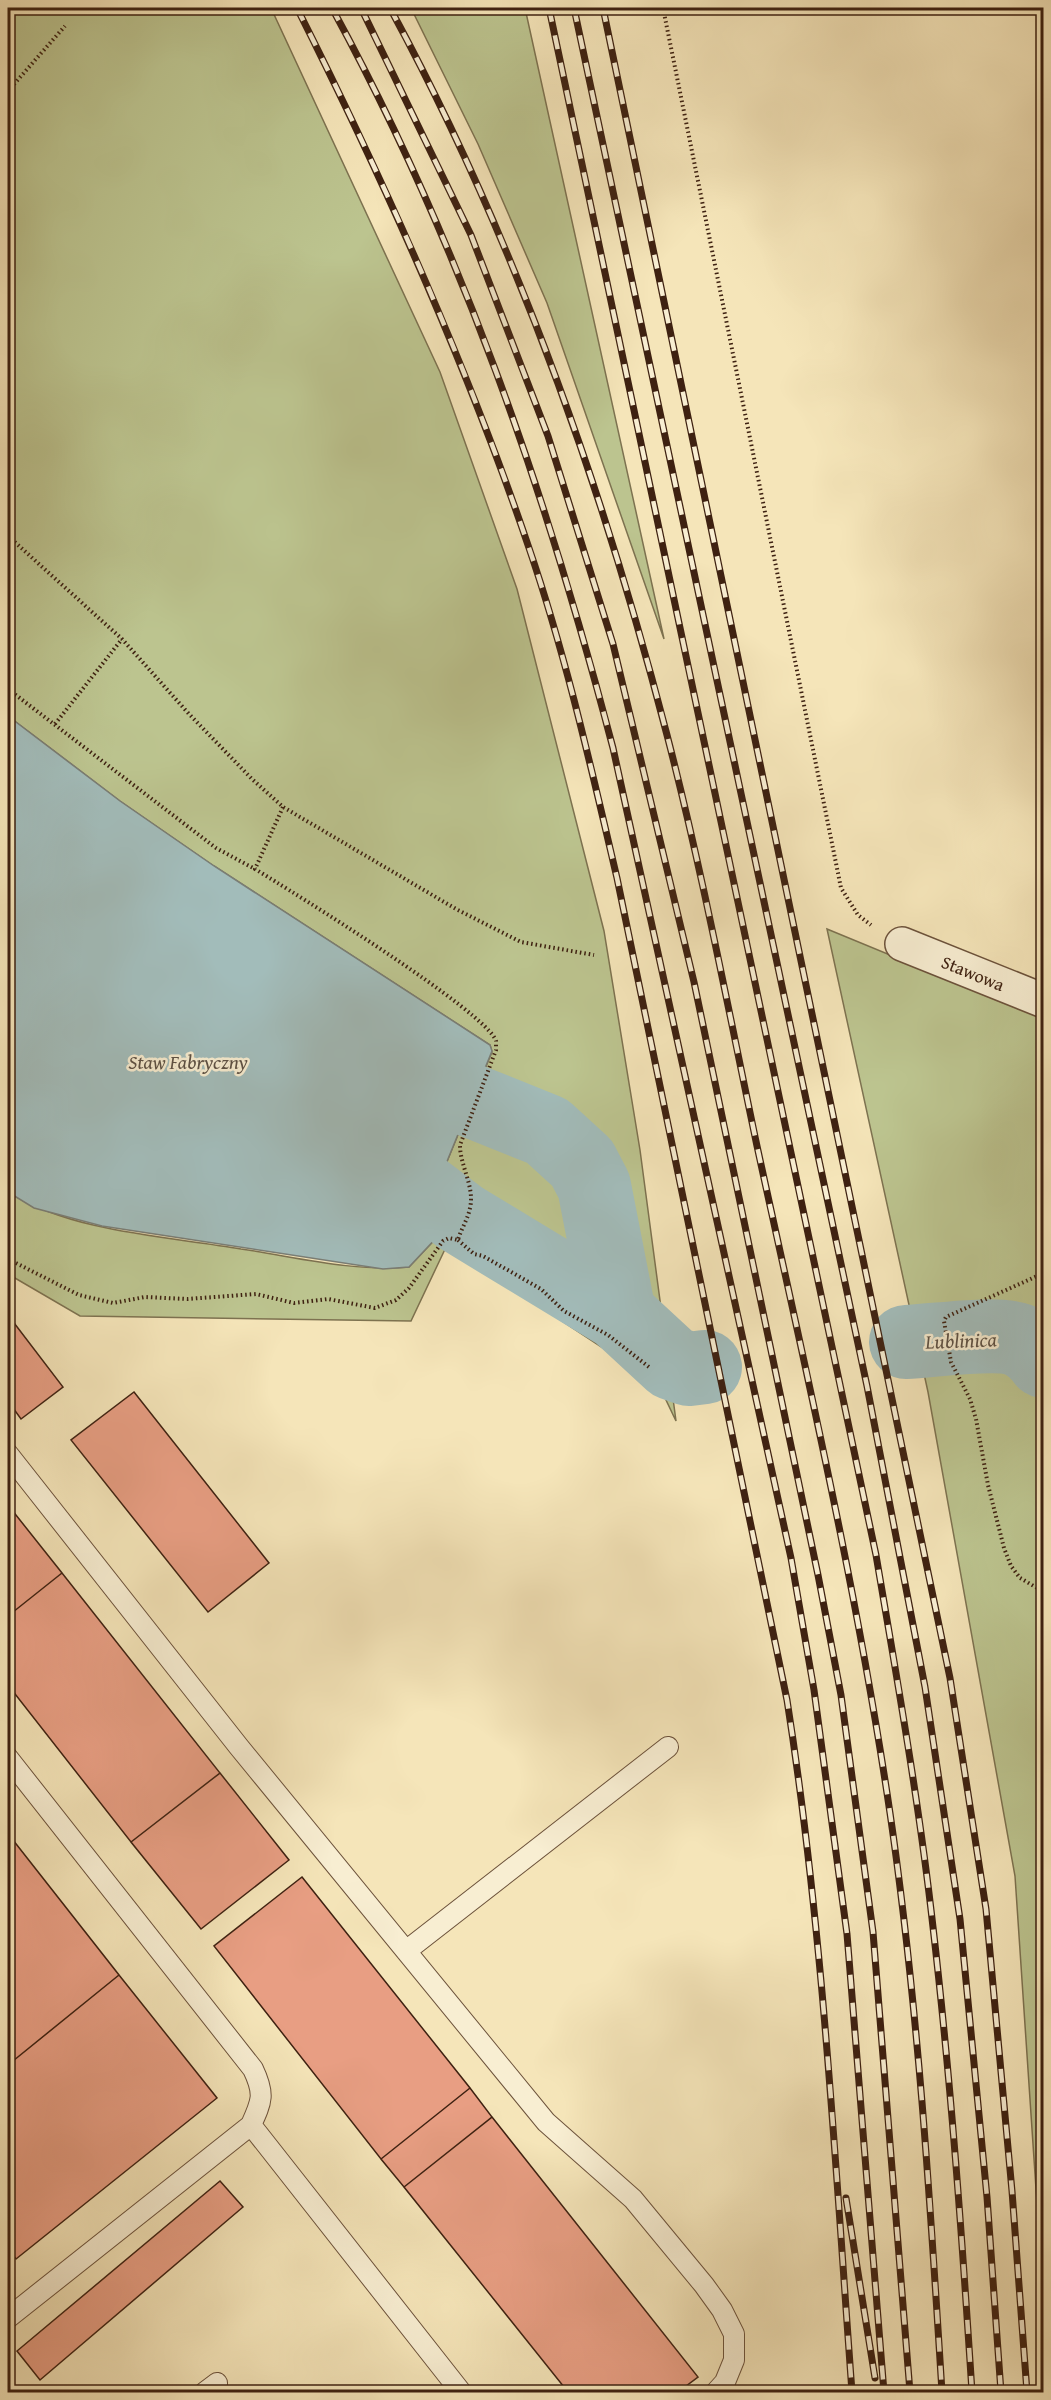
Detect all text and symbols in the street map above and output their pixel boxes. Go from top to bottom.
street label: Stawowa [937,948,1009,998]
water label: Staw Fabryczny [128,1047,248,1076]
water label: Lublinica [924,1324,998,1356]

